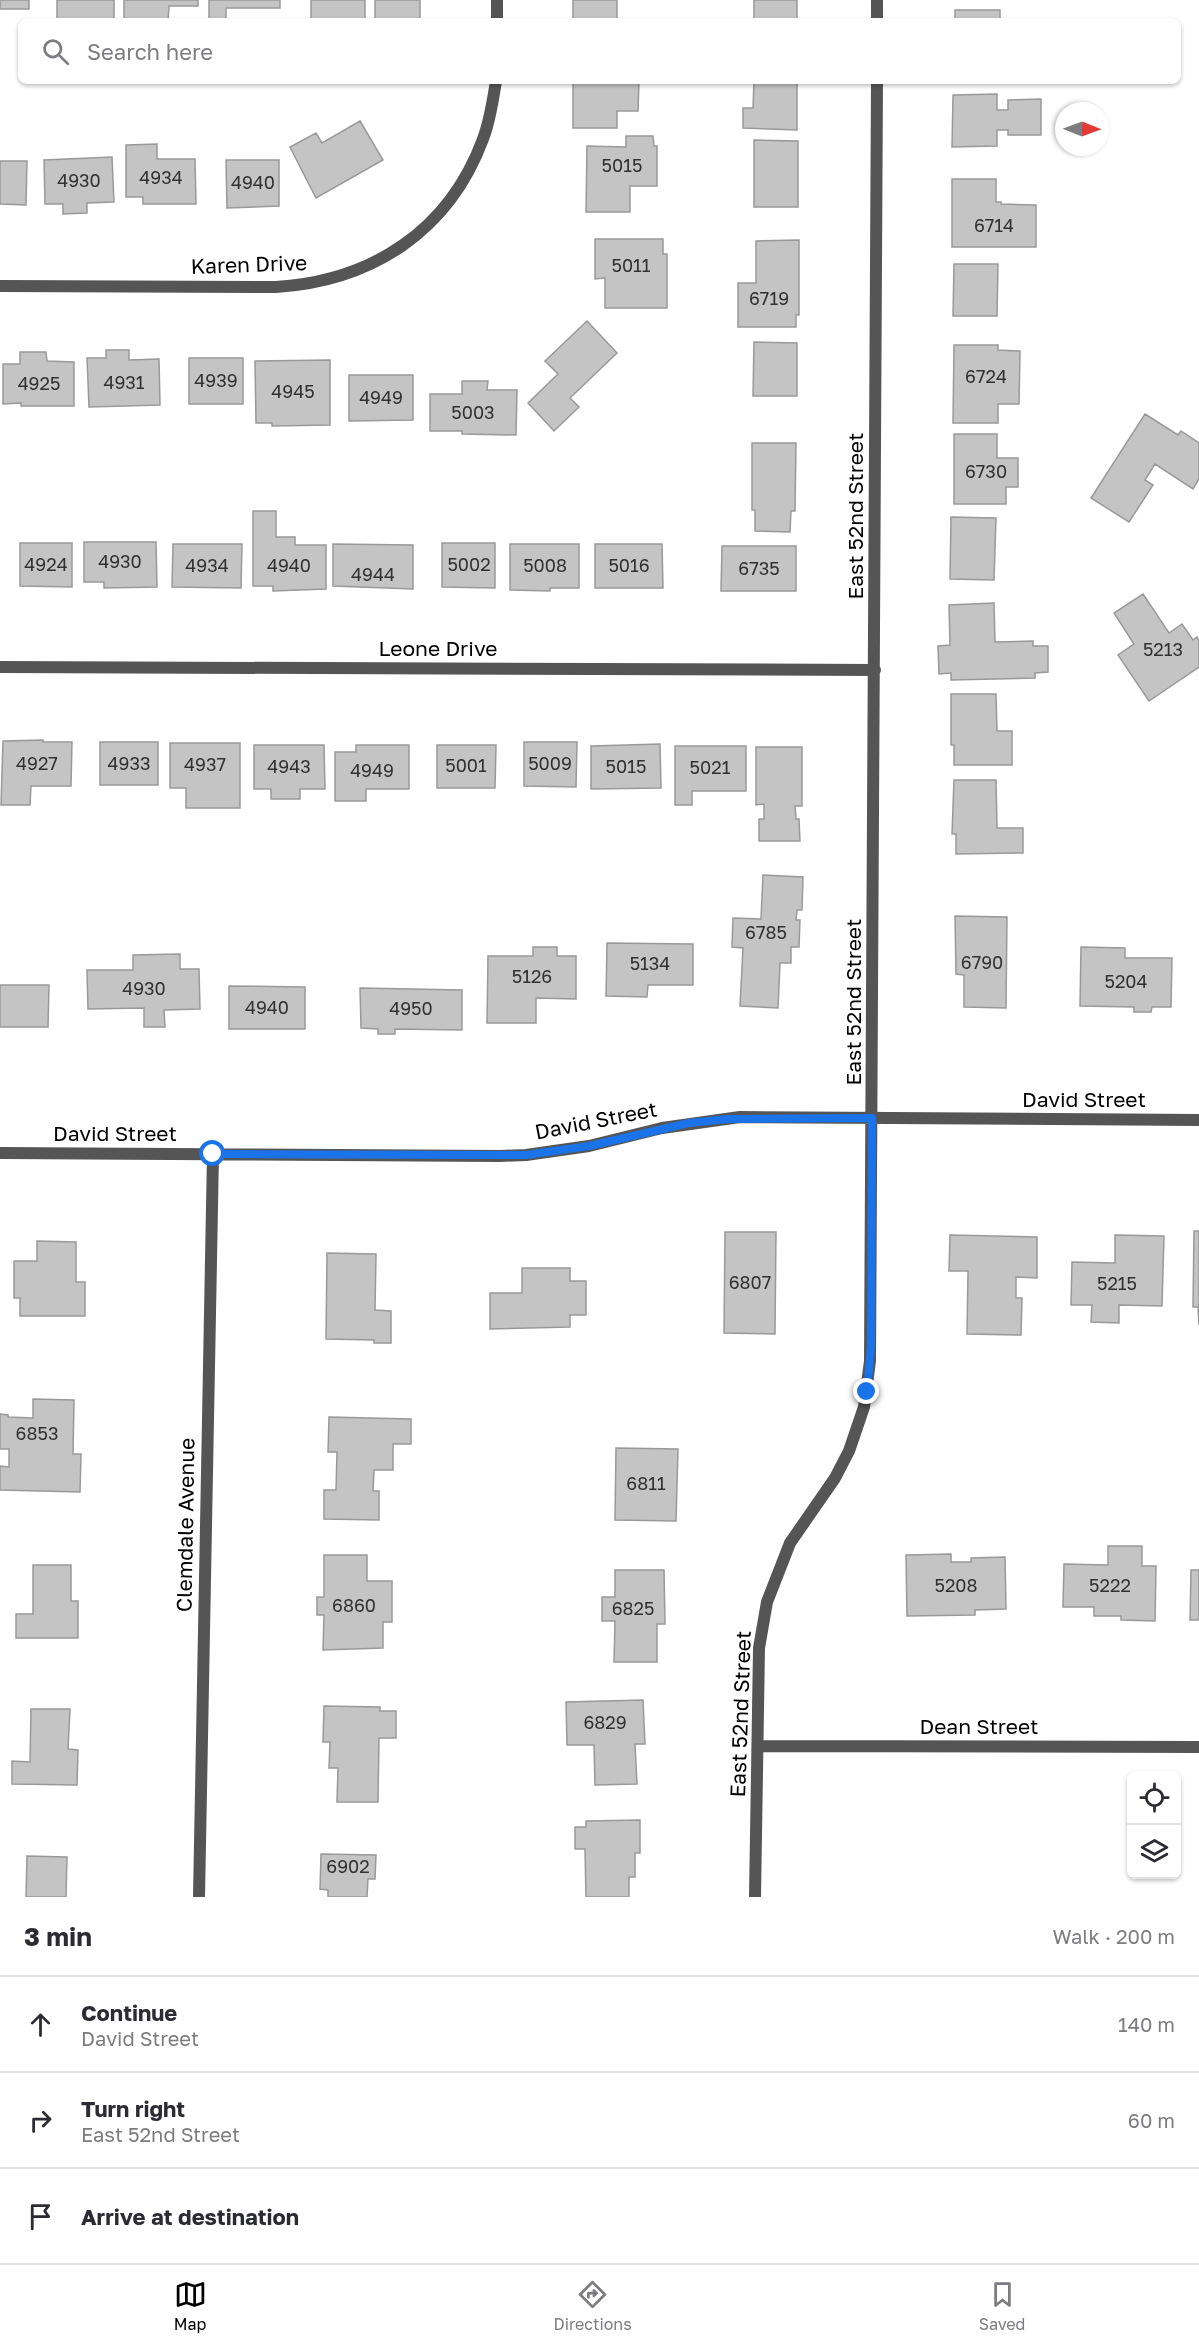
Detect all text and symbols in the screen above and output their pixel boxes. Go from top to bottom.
search box [18,18,1181,84]
icon: search [39,35,72,68]
text: Search here [87,38,213,65]
north arrow [1055,102,1109,156]
house number: 5015 [602,154,642,176]
house number: 4934 [139,166,183,188]
house number: 4930 [57,169,101,191]
house number: 4940 [231,171,275,193]
house number: 6714 [974,214,1014,236]
street label: Karen Drive [190,249,308,279]
house number: 5011 [611,254,651,276]
house number: 6719 [749,287,789,309]
house number: 6724 [965,365,1007,387]
house number: 4939 [194,369,238,391]
house number: 4931 [103,371,145,393]
house number: 4925 [18,372,60,394]
house number: 4945 [271,380,315,402]
house number: 4949 [359,386,403,408]
house number: 5003 [451,401,495,423]
street label: East 52nd Street [842,433,868,599]
house number: 6730 [965,460,1007,482]
house number: 4930 [98,550,142,572]
house number: 4924 [24,553,68,575]
house number: 5002 [447,553,491,575]
house number: 4934 [185,554,229,576]
house number: 4940 [267,554,311,576]
house number: 5008 [523,554,567,576]
house number: 5016 [608,554,650,576]
house number: 6735 [738,557,780,579]
house number: 4944 [351,563,395,585]
street label: Leone Drive [379,635,497,661]
house number: 5213 [1143,638,1183,660]
house number: 4927 [16,752,58,774]
house number: 4933 [108,752,150,774]
house number: 5009 [528,752,572,774]
house number: 4937 [184,753,226,775]
house number: 5001 [445,754,487,776]
house number: 4943 [267,755,311,777]
house number: 5015 [606,755,646,777]
house number: 5021 [690,756,731,778]
house number: 4949 [350,759,394,781]
street label: East 52nd Street [840,919,866,1085]
house number: 6785 [745,921,787,943]
house number: 6790 [961,951,1003,973]
house number: 5134 [630,952,670,974]
house number: 5126 [512,965,552,987]
house number: 5204 [1104,970,1148,992]
house number: 4930 [122,977,166,999]
house number: 4940 [245,996,289,1018]
house number: 4950 [389,997,433,1019]
street label: David Street [1022,1086,1146,1112]
street label: David Street [533,1095,659,1145]
street label: David Street [53,1120,177,1146]
route start [199,1140,225,1166]
house number: 6807 [729,1271,771,1293]
house number: 5215 [1097,1272,1137,1294]
route end [853,1378,879,1404]
house number: 6853 [16,1422,58,1444]
street label: Clemdale Avenue [170,1438,200,1612]
house number: 6811 [626,1472,666,1494]
house number: 5208 [934,1574,978,1596]
house number: 5222 [1089,1574,1131,1596]
house number: 6860 [332,1594,376,1616]
house number: 6825 [612,1597,654,1619]
street label: East 52nd Street [724,1630,756,1798]
house number: 6829 [583,1711,627,1733]
street label: Dean Street [919,1713,1039,1739]
map controls [1127,1771,1181,1879]
button: locate [1127,1771,1181,1825]
button: layers [1127,1825,1181,1879]
house number: 6902 [326,1855,370,1877]
text: 3 min [24,1921,92,1952]
text: Walk · 200 m [1053,1924,1175,1948]
text: Continue [81,1999,177,2026]
icon: ahead [24,2008,57,2041]
text: 140 m [1118,2012,1175,2036]
text: David Street [81,2026,199,2050]
text: Turn right [81,2095,185,2122]
icon: right [24,2104,57,2137]
text: 60 m [1128,2108,1175,2132]
text: East 52nd Street [81,2122,240,2146]
icon: arrive [24,2200,57,2233]
text: Arrive at destination [81,2203,299,2230]
tab: Map [174,2278,207,2334]
tab: Directions [554,2278,632,2334]
tab: Saved [979,2278,1025,2334]

